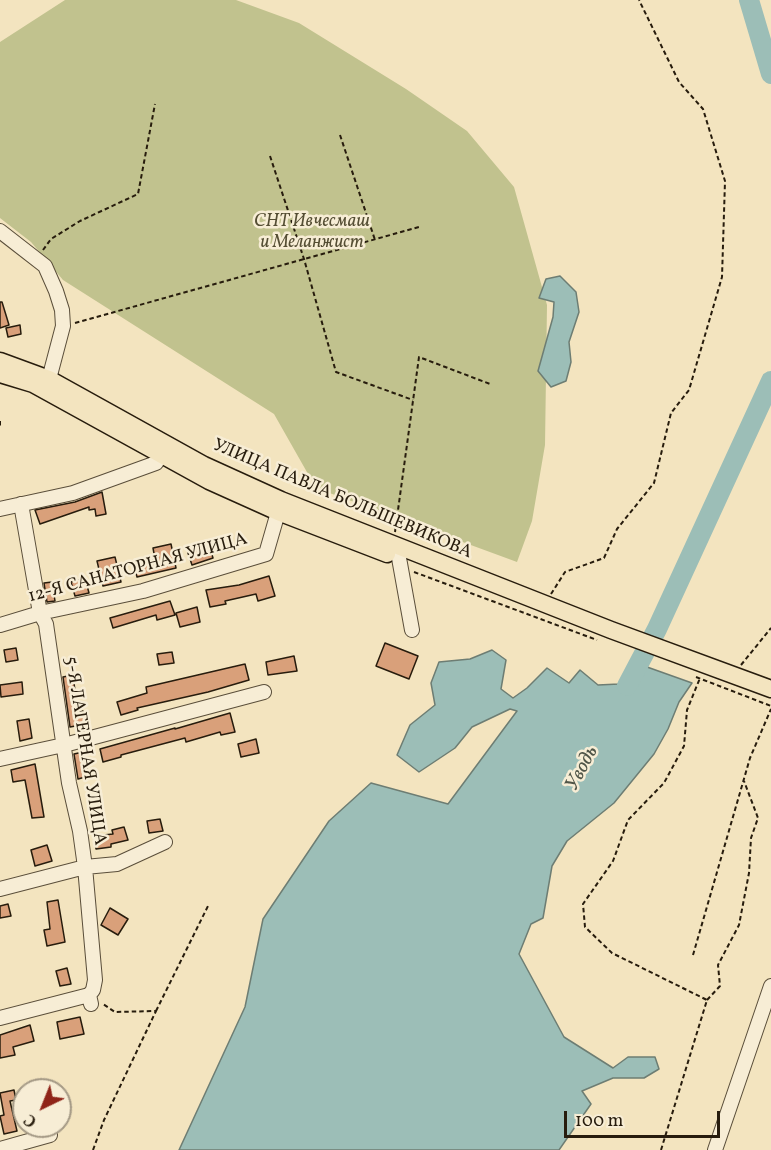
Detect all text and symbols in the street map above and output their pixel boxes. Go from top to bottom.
park label: СНТ Ивчесмаш и Меланжист [254,212,370,254]
street label: УЛИЦА ПАВЛА БОЛЬШЕВИКОВА [209,435,475,565]
street label: 12-Я САНАТОРНАЯ УЛИЦА [26,529,250,609]
street label: 5-Я ЛАГЕРНАЯ УЛИЦА [58,655,110,847]
water label: Уводь [561,743,605,795]
north arrow [12,1078,72,1138]
scale bar [567,1099,723,1137]
text: С [20,1108,42,1131]
text: 100 m [575,1109,624,1134]

